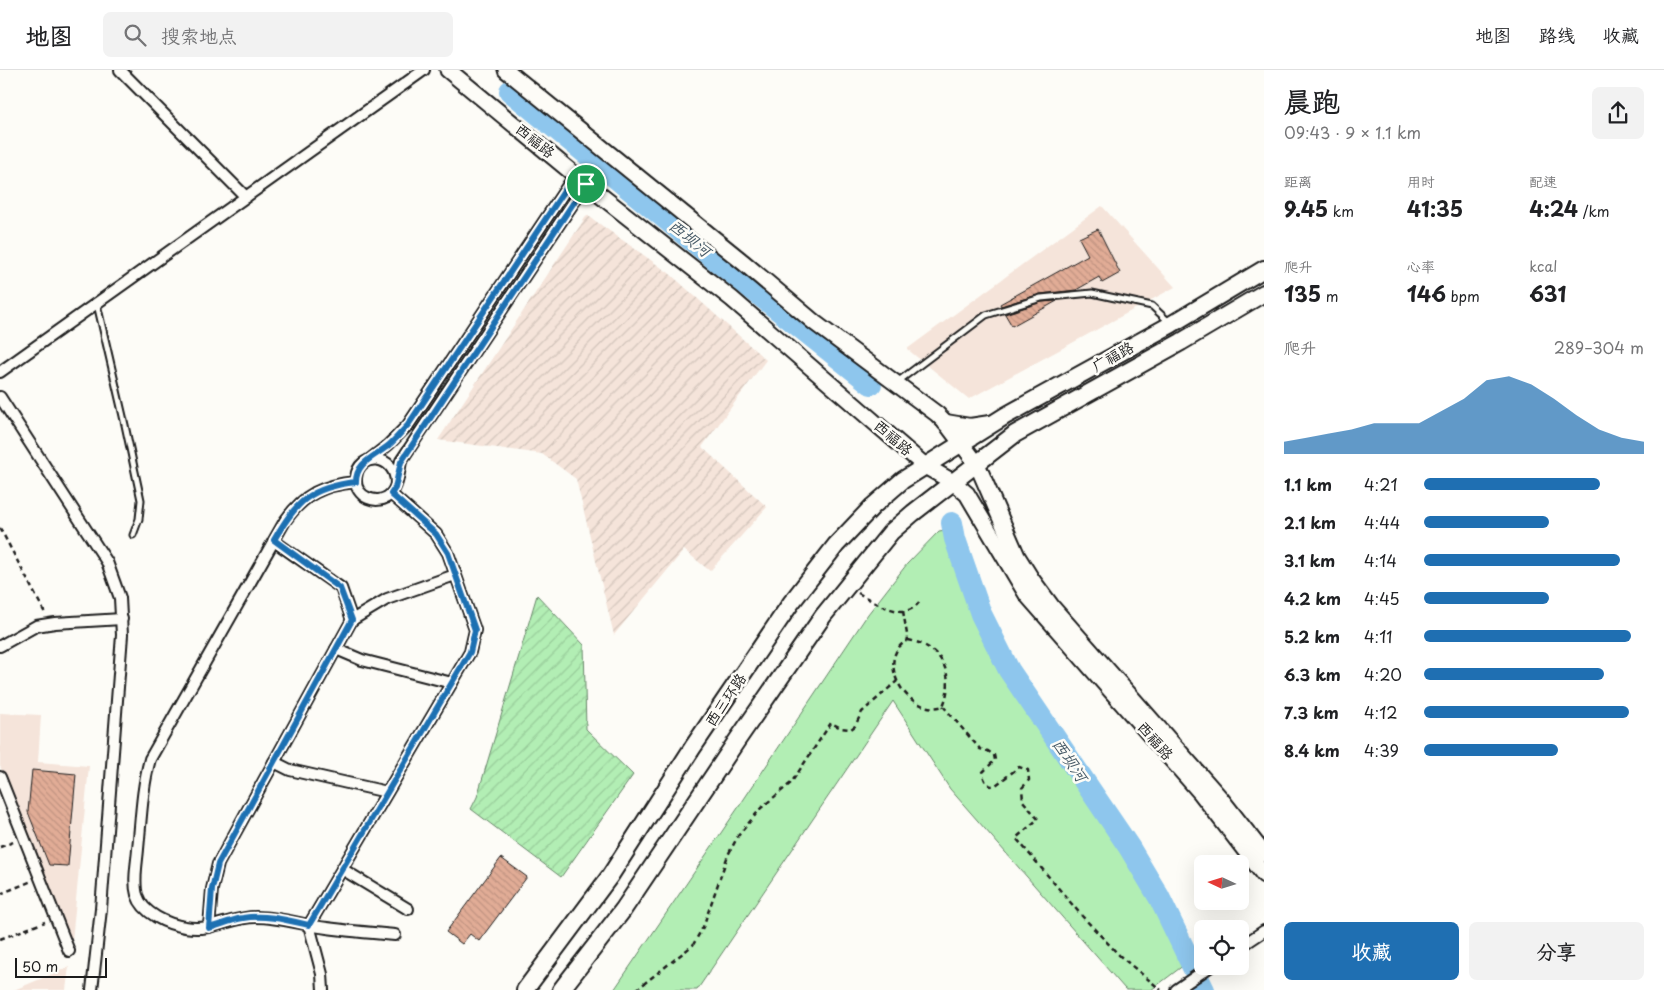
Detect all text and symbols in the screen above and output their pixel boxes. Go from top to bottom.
search box [103,12,453,57]
text: 地图 [25,17,73,53]
icon: search [121,21,149,49]
text: 搜索地点 [161,21,237,49]
text: 地图 [1475,21,1511,48]
text: 路线 [1539,21,1575,48]
text: 收藏 [1603,21,1639,48]
text: 晨跑 [1284,79,1340,122]
button: share [1592,87,1644,139]
street label: 西福路 [511,117,561,163]
text: 09:43 · 9 × 1.1 km [1284,120,1421,144]
pin [565,163,607,205]
icon: arrive [572,170,600,198]
text: 距离 [1284,171,1312,192]
text: 用时 [1407,171,1435,192]
text: 配速 [1529,171,1557,192]
text: 9.45 [1284,192,1328,224]
text: 41:35 [1407,192,1463,224]
text: 4:24 [1529,192,1578,224]
text: km [1328,201,1354,222]
text: /km [1578,201,1610,222]
water label: 西坝河 [664,213,719,264]
text: 爬升 [1284,256,1312,277]
text: 心率 [1407,256,1435,277]
text: kcal [1529,256,1557,277]
text: 135 [1284,277,1321,309]
text: 146 [1407,277,1446,309]
text: 631 [1529,277,1567,309]
text: m [1321,286,1338,307]
text: bpm [1446,286,1480,307]
street label: 广福路 [1087,335,1138,377]
text: 爬升 [1284,335,1316,359]
text: 289–304 m [1554,335,1644,359]
street label: 西福路 [869,413,919,460]
text: 1.1 km [1284,472,1332,496]
text: 4:21 [1364,472,1398,496]
text: 2.1 km [1284,510,1336,534]
text: 4:44 [1364,510,1400,534]
text: 3.1 km [1284,548,1335,572]
text: 4:14 [1364,548,1397,572]
text: 4.2 km [1284,586,1341,610]
text: 4:45 [1364,586,1400,610]
text: 5.2 km [1284,624,1340,648]
text: 4:11 [1364,624,1393,648]
text: 6.3 km [1284,662,1341,686]
text: 4:20 [1364,662,1402,686]
street label: 西三环路 [698,668,751,730]
text: 7.3 km [1284,700,1339,724]
text: 4:12 [1364,700,1398,724]
street label: 西福路 [1133,715,1180,765]
water label: 西坝河 [1047,733,1096,789]
text: 8.4 km [1284,738,1340,762]
text: 4:39 [1364,738,1399,762]
north arrow [1194,855,1249,910]
map controls [1194,855,1249,975]
button: locate [1194,920,1249,975]
button: 收藏 [1284,922,1459,980]
button: 分享 [1469,922,1644,980]
scale bar [15,955,108,978]
text: 50 m [22,956,58,977]

